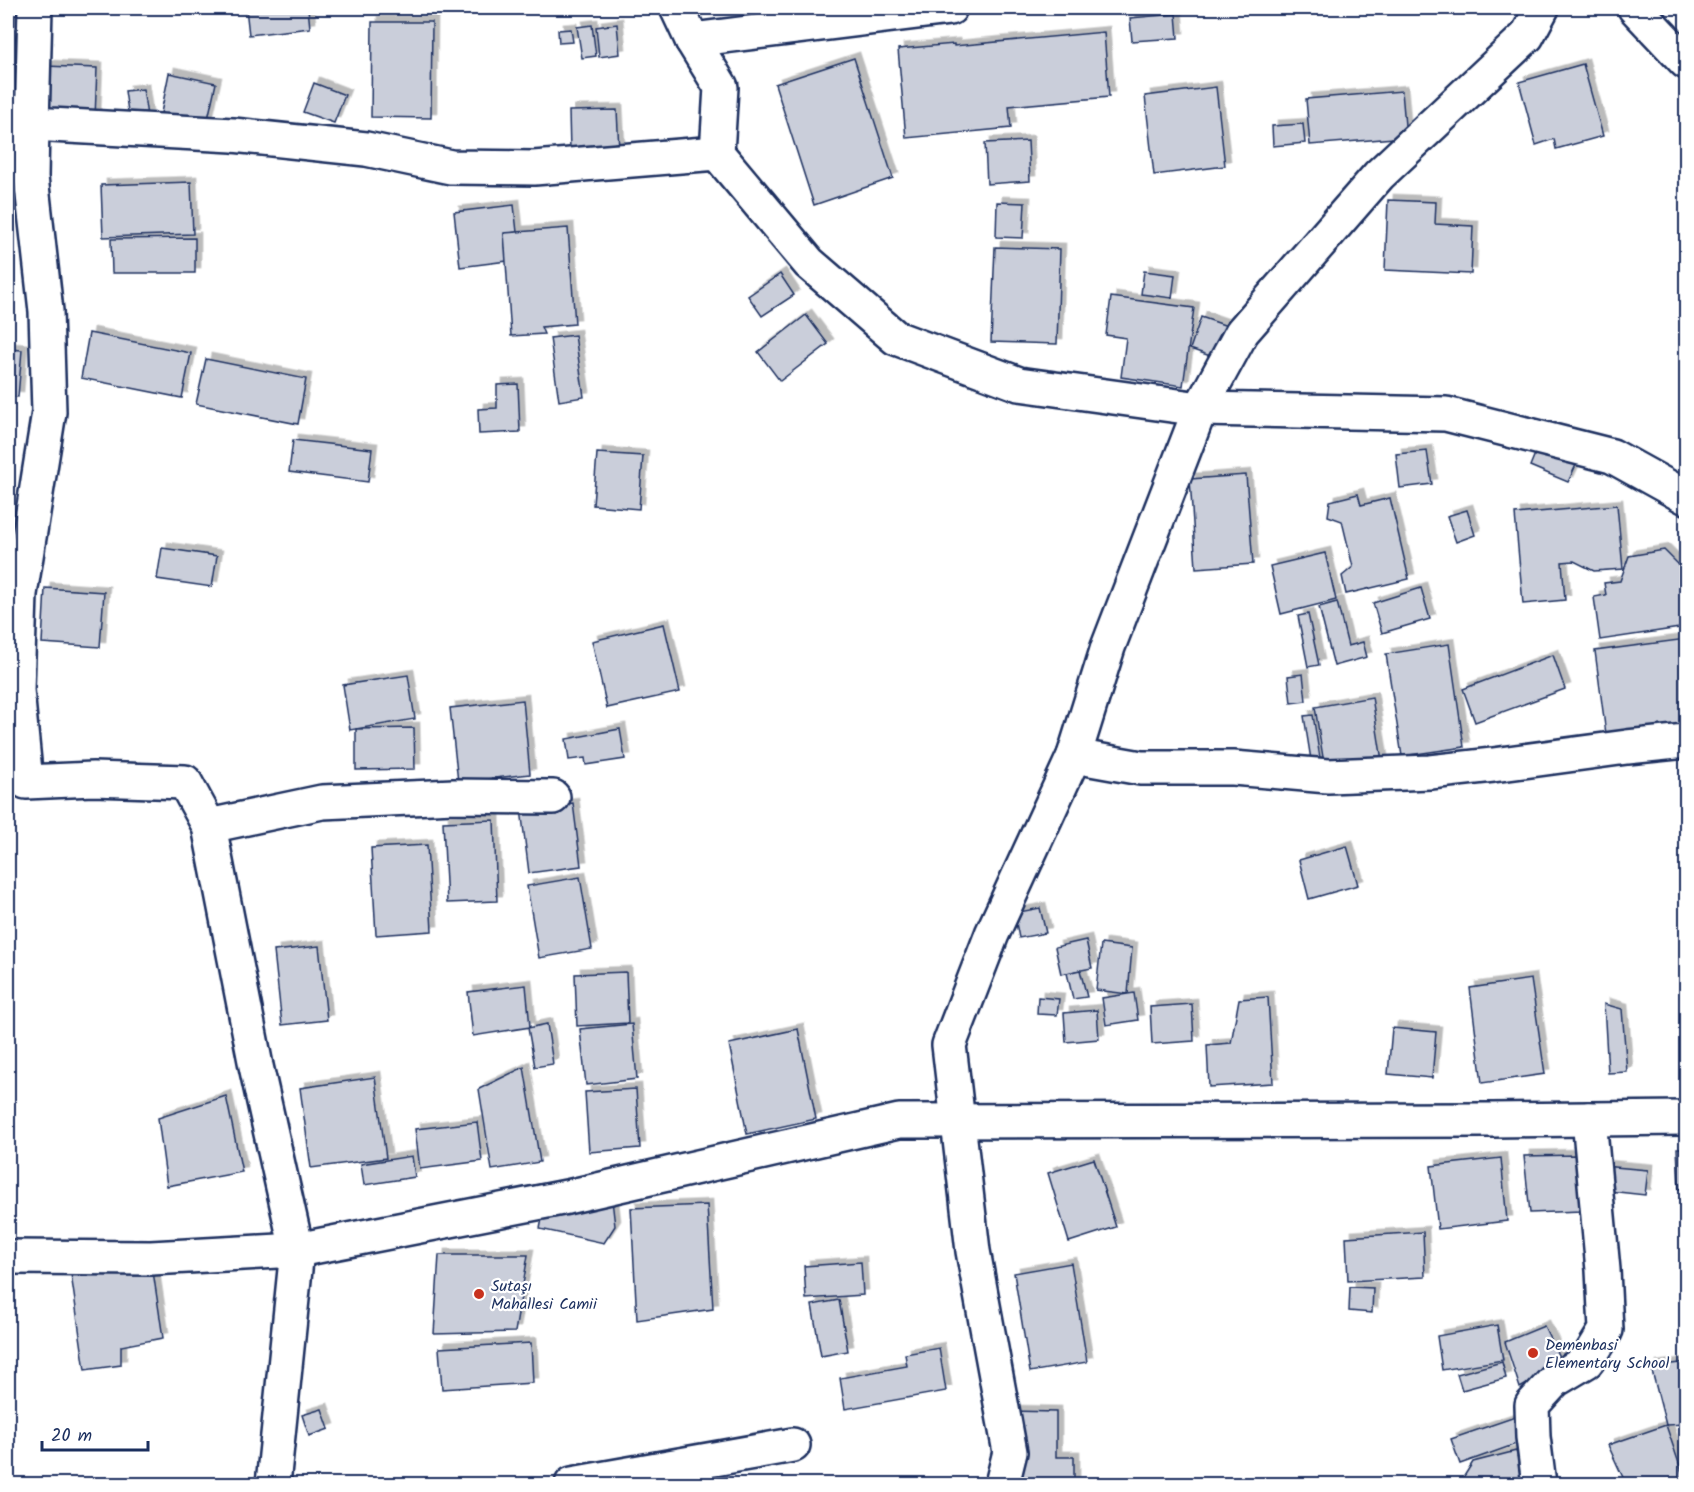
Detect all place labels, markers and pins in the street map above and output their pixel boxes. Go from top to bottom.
place label: Sutaşı Mahallesi Camii [491,1274,598,1317]
marker: Sutaşı Mahallesi Camii [472,1287,486,1301]
place label: Demenbasi Elementary School [1545,1333,1670,1376]
marker: Demenbasi Elementary School [1526,1346,1540,1360]

